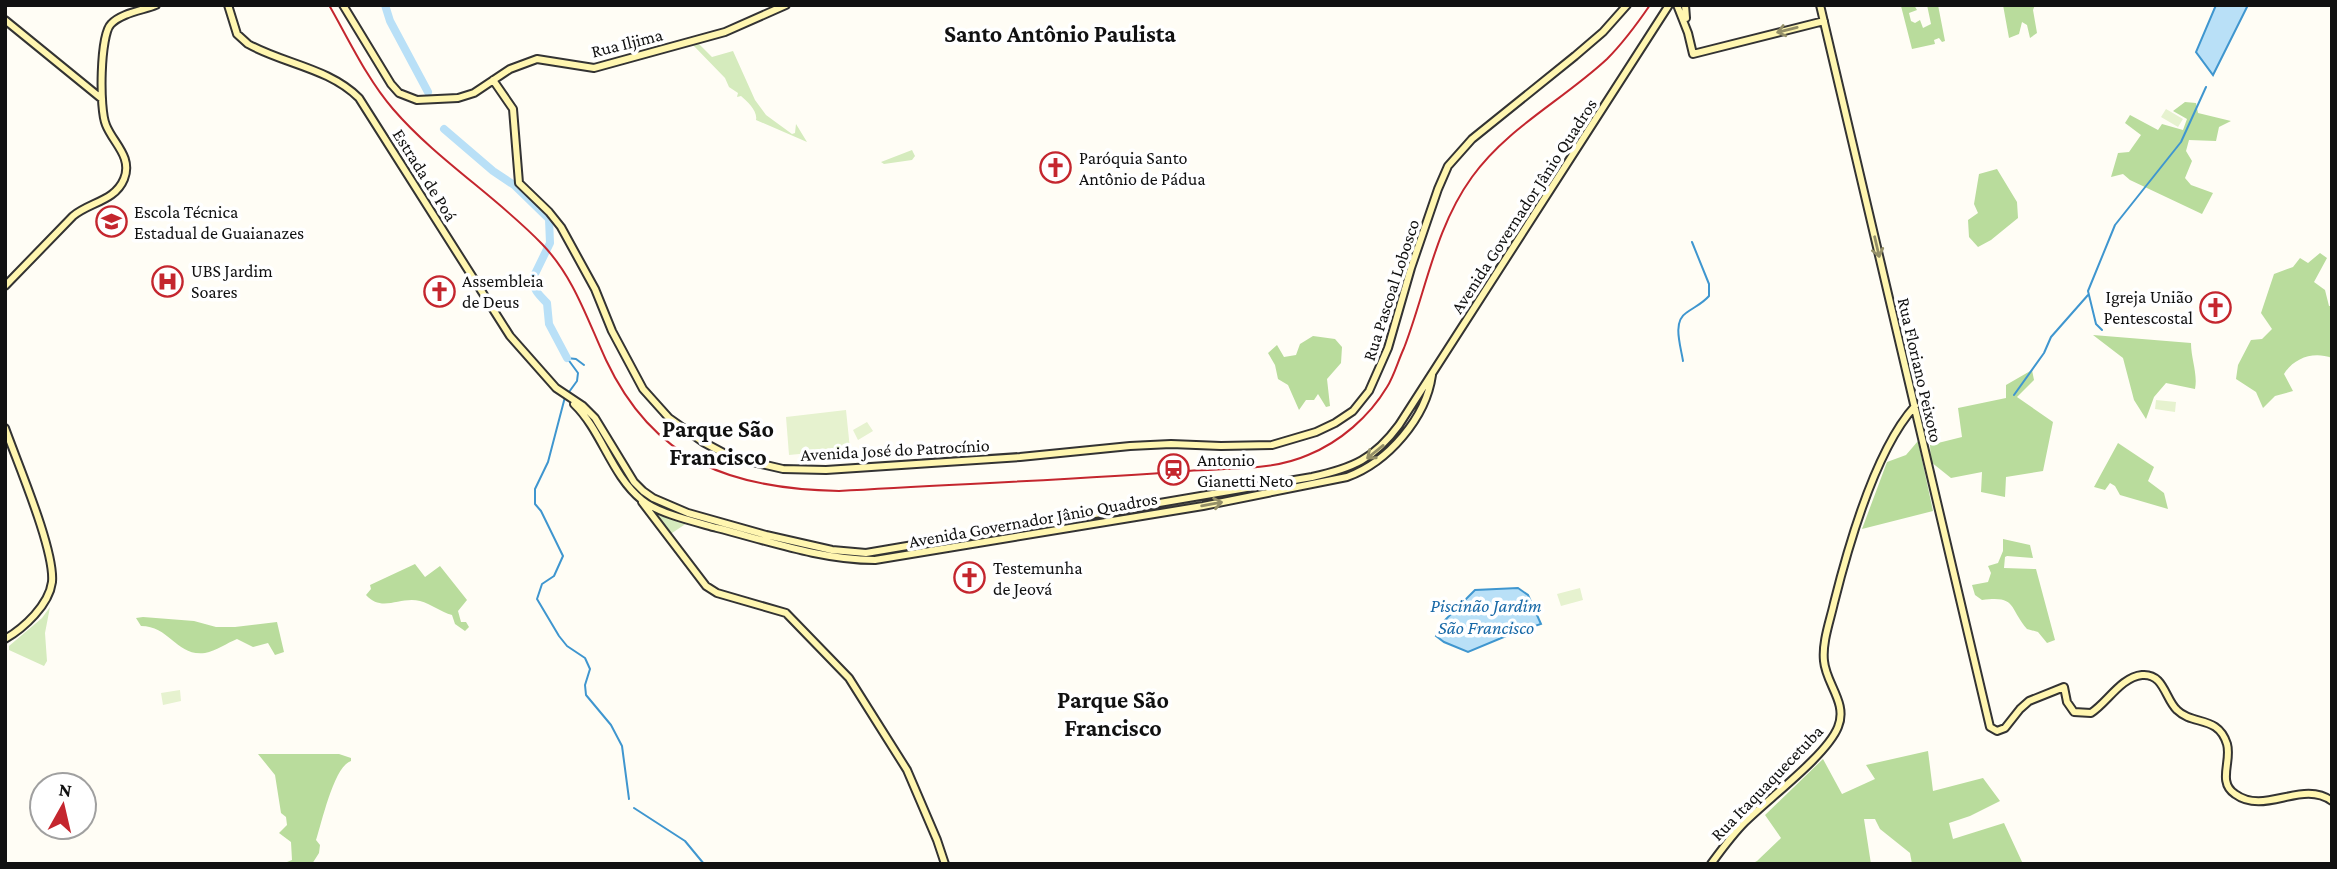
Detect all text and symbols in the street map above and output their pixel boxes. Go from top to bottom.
district label: Santo Antônio Paulista [944,20,1176,47]
street label: Rua Iljima [589,24,665,63]
one-way arrow [1777,24,1799,37]
street label: Avenida Governador Jânio Quadros [1447,95,1601,317]
street label: Estrada de Poá [389,125,461,225]
place label: Paróquia Santo Antônio de Pádua [1079,148,1206,189]
church icon: Paróquia Santo Antônio de Pádua [1039,151,1073,185]
place label: Escola Técnica Estadual de Guaianazes [134,202,304,243]
school or university icon: Escola Técnica Estadual de Guaianazes [94,205,128,239]
street label: Rua Pascoal Lobosco [1359,217,1423,363]
one-way arrow [1871,235,1884,258]
place label: UBS Jardim Soares [191,261,273,302]
hospital icon: UBS Jardim Soares [151,264,185,298]
place label: Assembleia de Deus [462,271,544,312]
church icon: Assembleia de Deus [422,274,456,308]
place label: Igreja União Pentescostal [2104,287,2193,328]
church icon: Igreja União Pentescostal [2199,290,2233,324]
street label: Rua Floriano Peixoto [1894,296,1946,444]
district label: Parque São Francisco [662,415,774,470]
street label: Avenida José do Patrocínio [800,435,990,465]
one-way arrow [1366,444,1384,460]
place label: Antonio Gianetti Neto [1197,450,1293,491]
station icon: Antonio Gianetti Neto [1157,453,1191,487]
street label: Avenida Governador Jânio Quadros [907,488,1159,552]
one-way arrow [1200,497,1223,510]
place label: Testemunha de Jeová [993,558,1083,599]
church icon: Testemunha de Jeová [953,561,987,595]
water label: Piscinão Jardim São Francisco [1430,595,1542,638]
district label: Parque São Francisco [1057,686,1169,741]
street label: Rua Itaquaquecetuba [1707,721,1827,845]
north arrow [28,771,98,841]
text: N [57,778,73,801]

